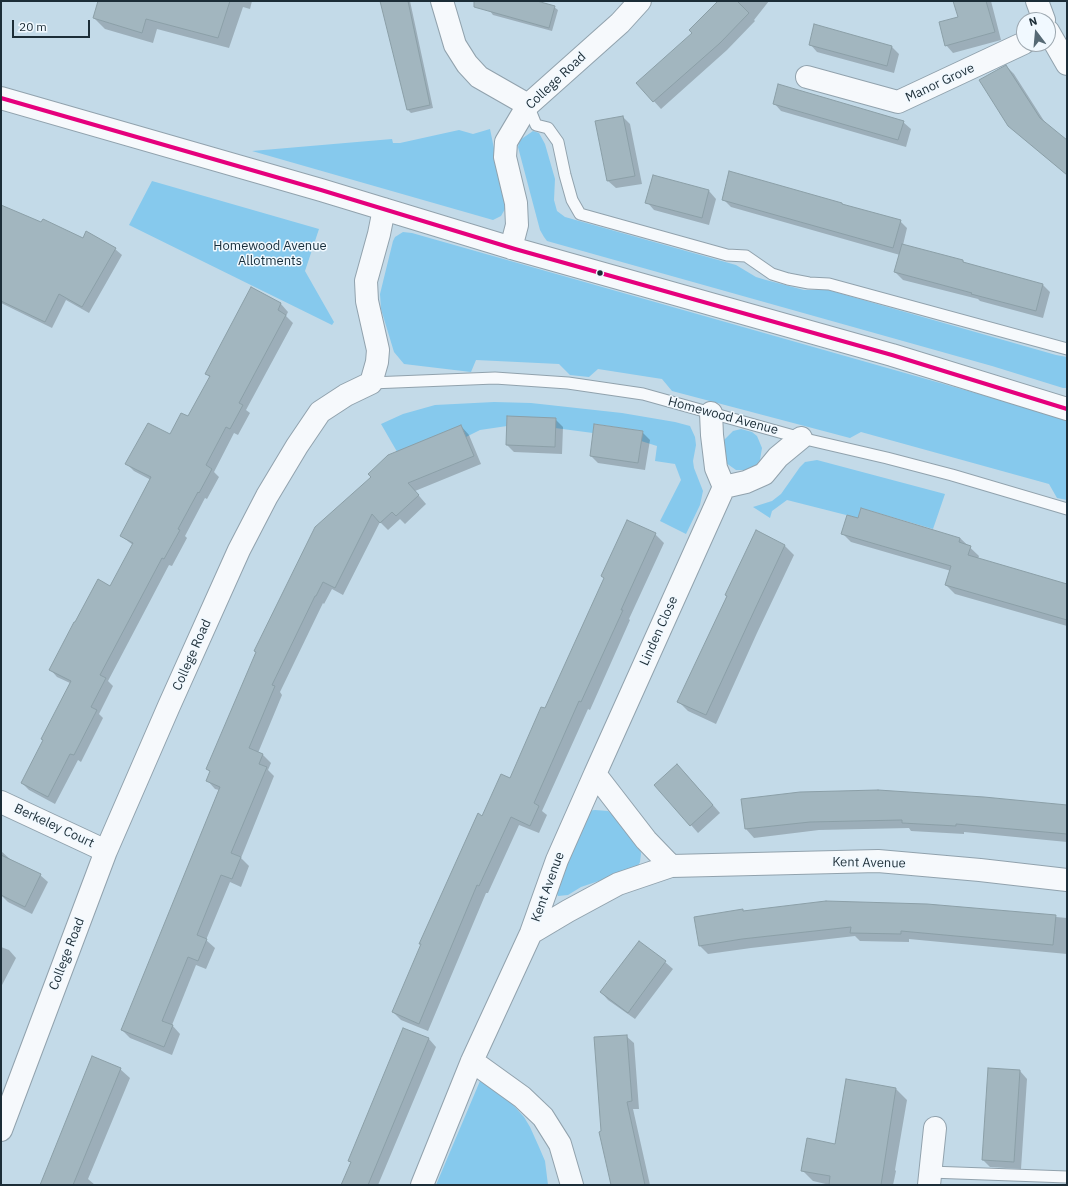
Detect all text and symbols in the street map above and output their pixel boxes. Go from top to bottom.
scale bar [14,12,92,38]
north arrow [1016,12,1056,52]
text: N [1027,14,1039,29]
text: 20 m [19,19,47,34]
street label: College Road [523,49,589,113]
street label: Manor Grove [903,60,977,106]
park label: Homewood Avenue Allotments [213,238,327,269]
unlabelled marker [595,268,605,278]
street label: Homewood Avenue [666,394,780,438]
street label: Linden Close [637,594,681,668]
street label: College Road [169,617,215,693]
street label: Berkeley Court [12,801,96,851]
street label: Kent Avenue [528,850,568,924]
street label: Kent Avenue [832,855,906,871]
street label: College Road [46,916,88,992]

